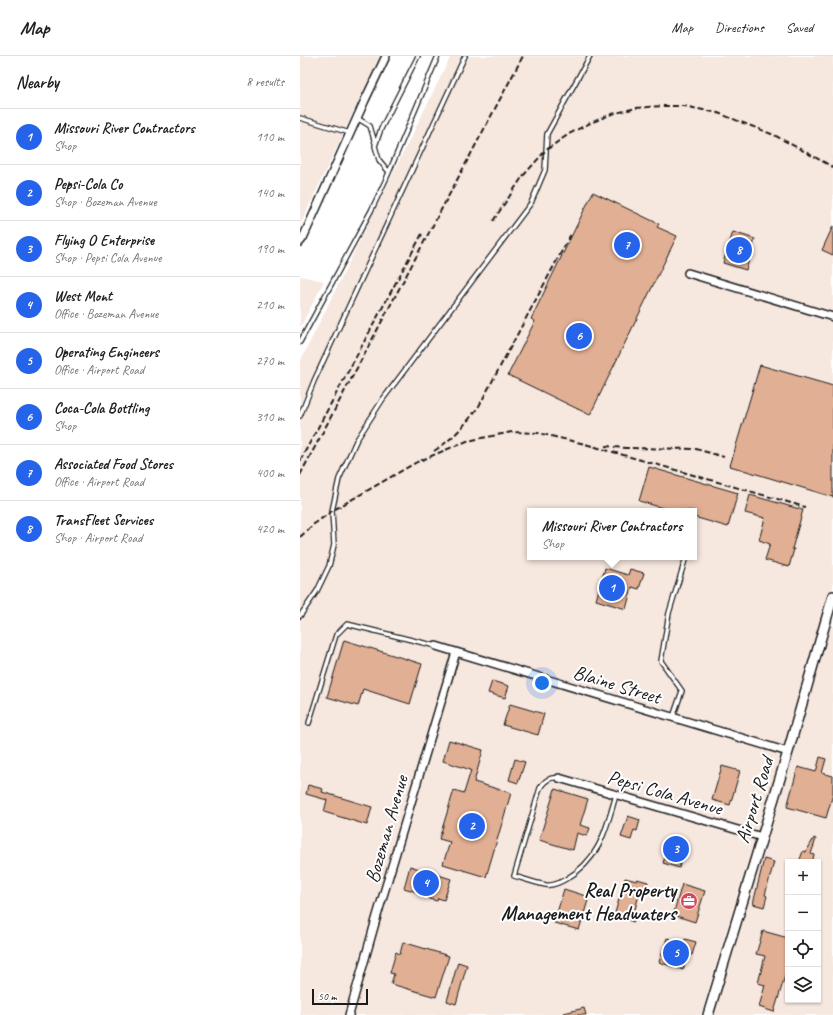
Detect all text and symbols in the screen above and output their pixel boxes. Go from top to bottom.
text: Map [20,16,50,40]
text: Map [672,19,693,36]
text: Directions [715,19,764,36]
text: Saved [786,19,813,36]
text: Nearby [16,72,59,93]
text: 8 results [246,74,284,90]
text: Missouri River Contractors [54,119,195,138]
text: 1 [26,129,32,145]
text: 110 m [256,129,284,145]
text: Shop [54,138,76,154]
text: Pepsi-Cola Co [54,175,122,194]
text: 2 [26,185,32,201]
text: 140 m [256,185,284,201]
text: Shop · Bozeman Avenue [54,194,157,210]
pin: 7 [614,230,640,260]
text: Flying O Enterprise [54,231,154,250]
pin: 8 [726,235,752,265]
text: 3 [26,241,32,257]
text: 190 m [256,241,284,257]
text: Shop · Pepsi Cola Avenue [54,250,162,266]
text: West Mont [54,287,112,306]
text: 4 [26,297,32,313]
text: 210 m [256,297,284,313]
text: Office · Bozeman Avenue [54,306,158,322]
pin: 6 [566,321,592,351]
text: Operating Engineers [54,343,159,362]
text: 5 [26,353,32,369]
text: 270 m [256,353,284,369]
text: Office · Airport Road [54,362,144,378]
text: Coca-Cola Bottling [54,399,149,418]
text: 6 [26,409,32,425]
text: 310 m [256,409,284,425]
text: Shop [54,418,76,434]
text: Associated Food Stores [54,455,173,474]
text: 7 [26,465,32,481]
text: 400 m [256,465,284,481]
text: Office · Airport Road [54,474,144,490]
popup [527,508,697,560]
text: TransFleet Services [54,511,153,530]
text: Missouri River Contractors [542,517,682,536]
text: 8 [26,521,32,537]
text: 420 m [256,521,284,537]
text: Shop · Airport Road [54,530,142,546]
text: Shop [542,536,564,552]
pin: 1 [599,573,625,603]
street label: Blaine Street [570,659,666,710]
your location [532,673,552,693]
street label: Airport Road [730,751,780,846]
street label: Pepsi Cola Avenue [605,764,726,821]
street label: Bozeman Avenue [359,771,414,886]
pin: 2 [459,811,485,841]
pin: 3 [663,834,689,864]
map controls [785,859,821,1003]
button: + [785,859,821,895]
pin: 4 [413,868,439,898]
place label: Real Property Management Headwaters [501,878,678,926]
office icon: Real Property Management Headwaters [679,891,699,911]
button: − [785,895,821,931]
button: locate [785,931,821,967]
pin: 5 [663,938,689,968]
button: layers [785,967,821,1003]
scale bar [312,987,368,1006]
text: 50 m [318,989,337,1003]

